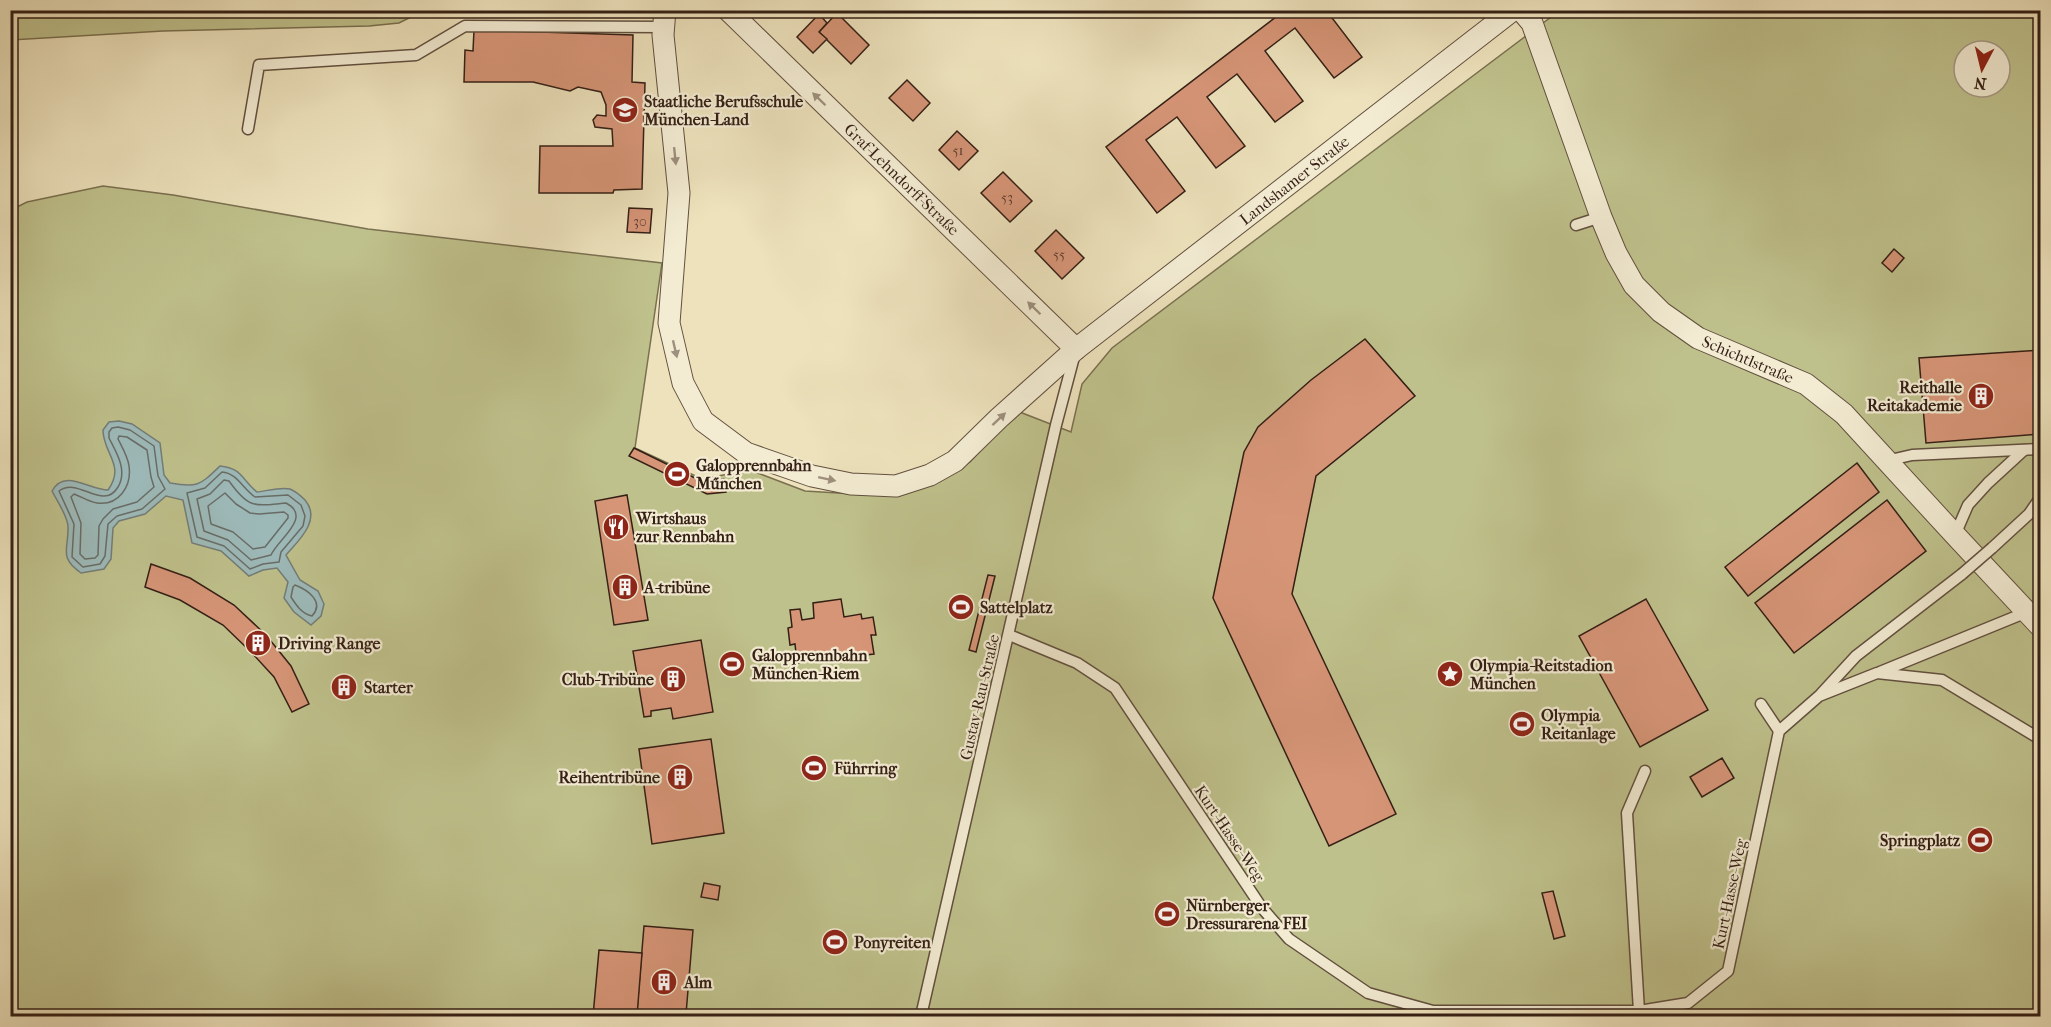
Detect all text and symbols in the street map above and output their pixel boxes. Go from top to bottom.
north arrow [1952,39,2012,99]
text: N [1972,73,1987,94]
place label: Staatliche Berufsschule München-Land [643,92,803,129]
one-way arrow [813,92,827,106]
school or university icon: Staatliche Berufsschule München-Land [610,95,640,125]
street label: Graf-Lehndorff-Straße [840,119,963,239]
street label: Landshamer Straße [1236,132,1353,229]
house number: 51 [952,142,964,159]
one-way arrow [670,146,680,165]
house number: 53 [1001,189,1013,206]
house number: 30 [633,213,647,230]
house number: 55 [1053,246,1065,263]
one-way arrow [1027,302,1041,316]
street label: Schichtlstraße [1699,332,1796,387]
one-way arrow [670,340,680,359]
place label: Reithalle Reitakademie [1867,378,1962,415]
building icon: Reithalle Reitakademie [1966,381,1996,411]
one-way arrow [991,412,1006,426]
place label: Galopprennbahn Műnchen [695,456,812,493]
sports icon: Galopprennbahn Műnchen [662,459,692,489]
one-way arrow [817,475,836,484]
place label: Wirtshaus zur Rennbahn [635,509,735,546]
restaurant icon: Wirtshaus zur Rennbahn [601,512,631,542]
building icon: A-tribüne [610,572,640,602]
place label: A-tribüne [643,578,710,597]
sports icon: Sattelplatz [946,592,976,622]
place label: Sattelplatz [980,598,1053,618]
building icon: Driving Range [243,628,273,658]
street label: Gustav-Rau-Straße [956,632,1003,762]
place label: Driving Range [278,634,381,654]
place label: Galopprennbahn München-Riem [751,646,868,683]
sports icon: Galopprennbahn München-Riem [717,649,747,679]
place label: Olympia-Reitstadion München [1469,656,1613,693]
place icon: Olympia-Reitstadion München [1435,659,1465,689]
building icon: Club-Tribüne [658,664,688,694]
place label: Club-Tribüne [562,670,654,689]
building icon: Starter [329,672,359,702]
place label: Starter [364,678,414,697]
place label: Olympia Reitanlage [1541,706,1616,744]
sports icon: Olympia Reitanlage [1507,709,1537,739]
sports icon: Führring [799,753,829,783]
place label: Führring [833,759,897,779]
building icon: Reihentribüne [665,762,695,792]
place label: Reihentribüne [558,768,660,787]
street label: Kurt-Hasse-Weg [1190,781,1269,885]
sports icon: Springplatz [1965,825,1995,855]
place label: Springplatz [1880,831,1961,851]
street label: Kurt-Hasse-Weg [1709,837,1751,951]
place label: Nürnberger Dressurarena FEI [1186,896,1308,933]
sports icon: Nürnberger Dressurarena FEI [1152,899,1182,929]
sports icon: Ponyreiten [820,927,850,957]
place label: Ponyreiten [854,933,931,953]
building icon: Alm [649,967,679,997]
place label: Alm [683,973,713,992]

